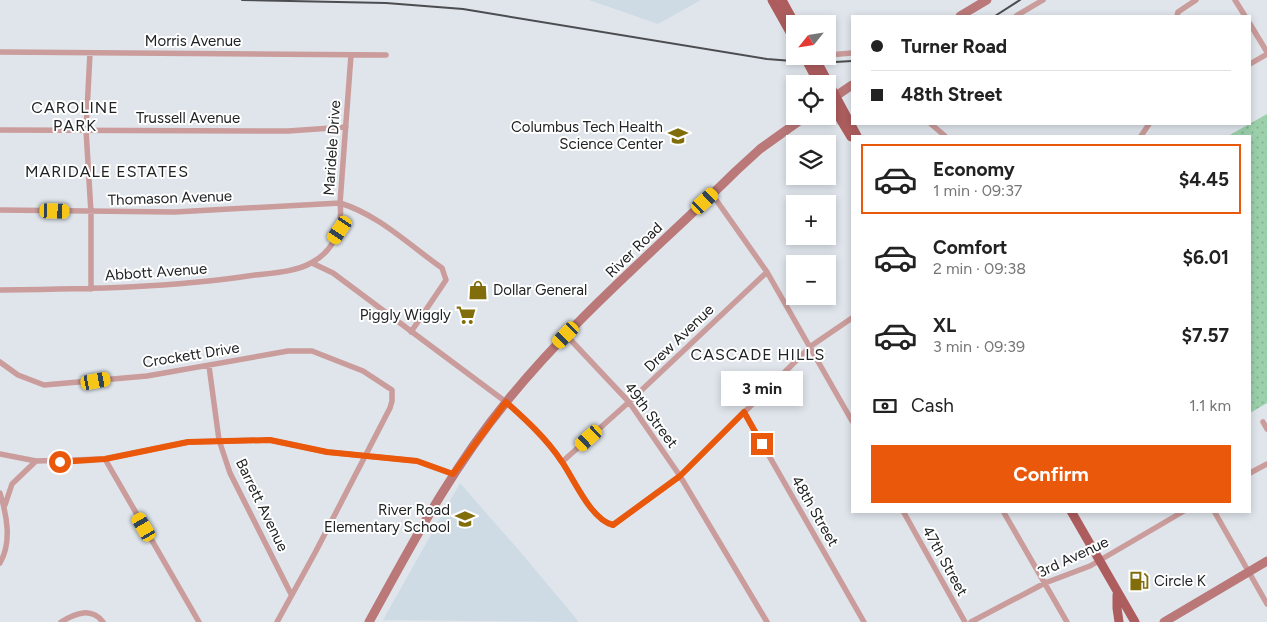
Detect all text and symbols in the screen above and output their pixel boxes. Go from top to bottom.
north arrow [786,15,836,65]
map controls [786,15,836,305]
street label: Morris Avenue [145,32,241,50]
text: Turner Road [901,35,1007,58]
button: locate [786,75,836,125]
text: 48th Street [901,83,1003,106]
district label: CAROLINE PARK [31,98,119,135]
street label: Maridele Drive [320,100,344,196]
street label: Trussell Avenue [136,109,240,127]
place label: Columbus Tech Health Science Center [511,118,663,153]
school or university icon: Columbus Tech Health Science Center [667,125,689,147]
button: layers [786,135,836,185]
icon: car [873,157,918,202]
text: Economy [933,158,1015,181]
district label: MARIDALE ESTATES [25,162,189,181]
text: $4.45 [1179,168,1229,191]
text: 1 min · 09:37 [933,181,1022,200]
car [688,185,721,217]
street label: Thomason Avenue [108,187,232,209]
button: + [786,195,836,245]
car [39,203,70,219]
car [325,213,354,247]
street label: River Road [602,219,666,281]
icon: car [873,235,918,280]
text: Comfort [933,236,1008,259]
text: $6.01 [1182,246,1229,269]
button: − [786,255,836,305]
street label: Abbott Avenue [104,259,208,285]
text: 2 min · 09:38 [933,259,1026,278]
shop icon: Dollar General [467,279,489,301]
place label: Dollar General [493,281,587,299]
street label: Drew Avenue [641,300,717,376]
supermarket icon: Piggly Wiggly [455,304,477,326]
place label: Piggly Wiggly [360,306,451,324]
icon: car [873,313,918,358]
text: XL [933,314,956,337]
car [550,319,581,351]
text: $7.57 [1182,324,1229,347]
text: 3 min · 09:39 [933,337,1025,356]
street label: Crockett Drive [141,338,241,372]
district label: CASCADE HILLS [691,345,825,364]
car [79,371,112,391]
callout: 3 min [721,372,803,406]
street label: 49th Street [620,379,682,452]
text: 3 min [742,379,782,398]
icon: cash [871,392,899,420]
text: Cash [911,394,954,417]
text: 1.1 km [1189,396,1231,415]
car [572,422,605,454]
route end [751,433,773,455]
button: Confirm [871,445,1231,503]
route start [49,451,71,473]
street label: Barrett Avenue [232,456,292,554]
street label: 48th Street [788,473,843,550]
place label: River Road Elementary School [324,501,450,536]
school or university icon: River Road Elementary School [454,508,476,530]
car [130,510,157,544]
street label: 47th Street [918,523,972,599]
street label: 3rd Avenue [1035,533,1111,581]
fuel station icon: Circle K [1128,570,1150,592]
place label: Circle K [1154,572,1207,590]

